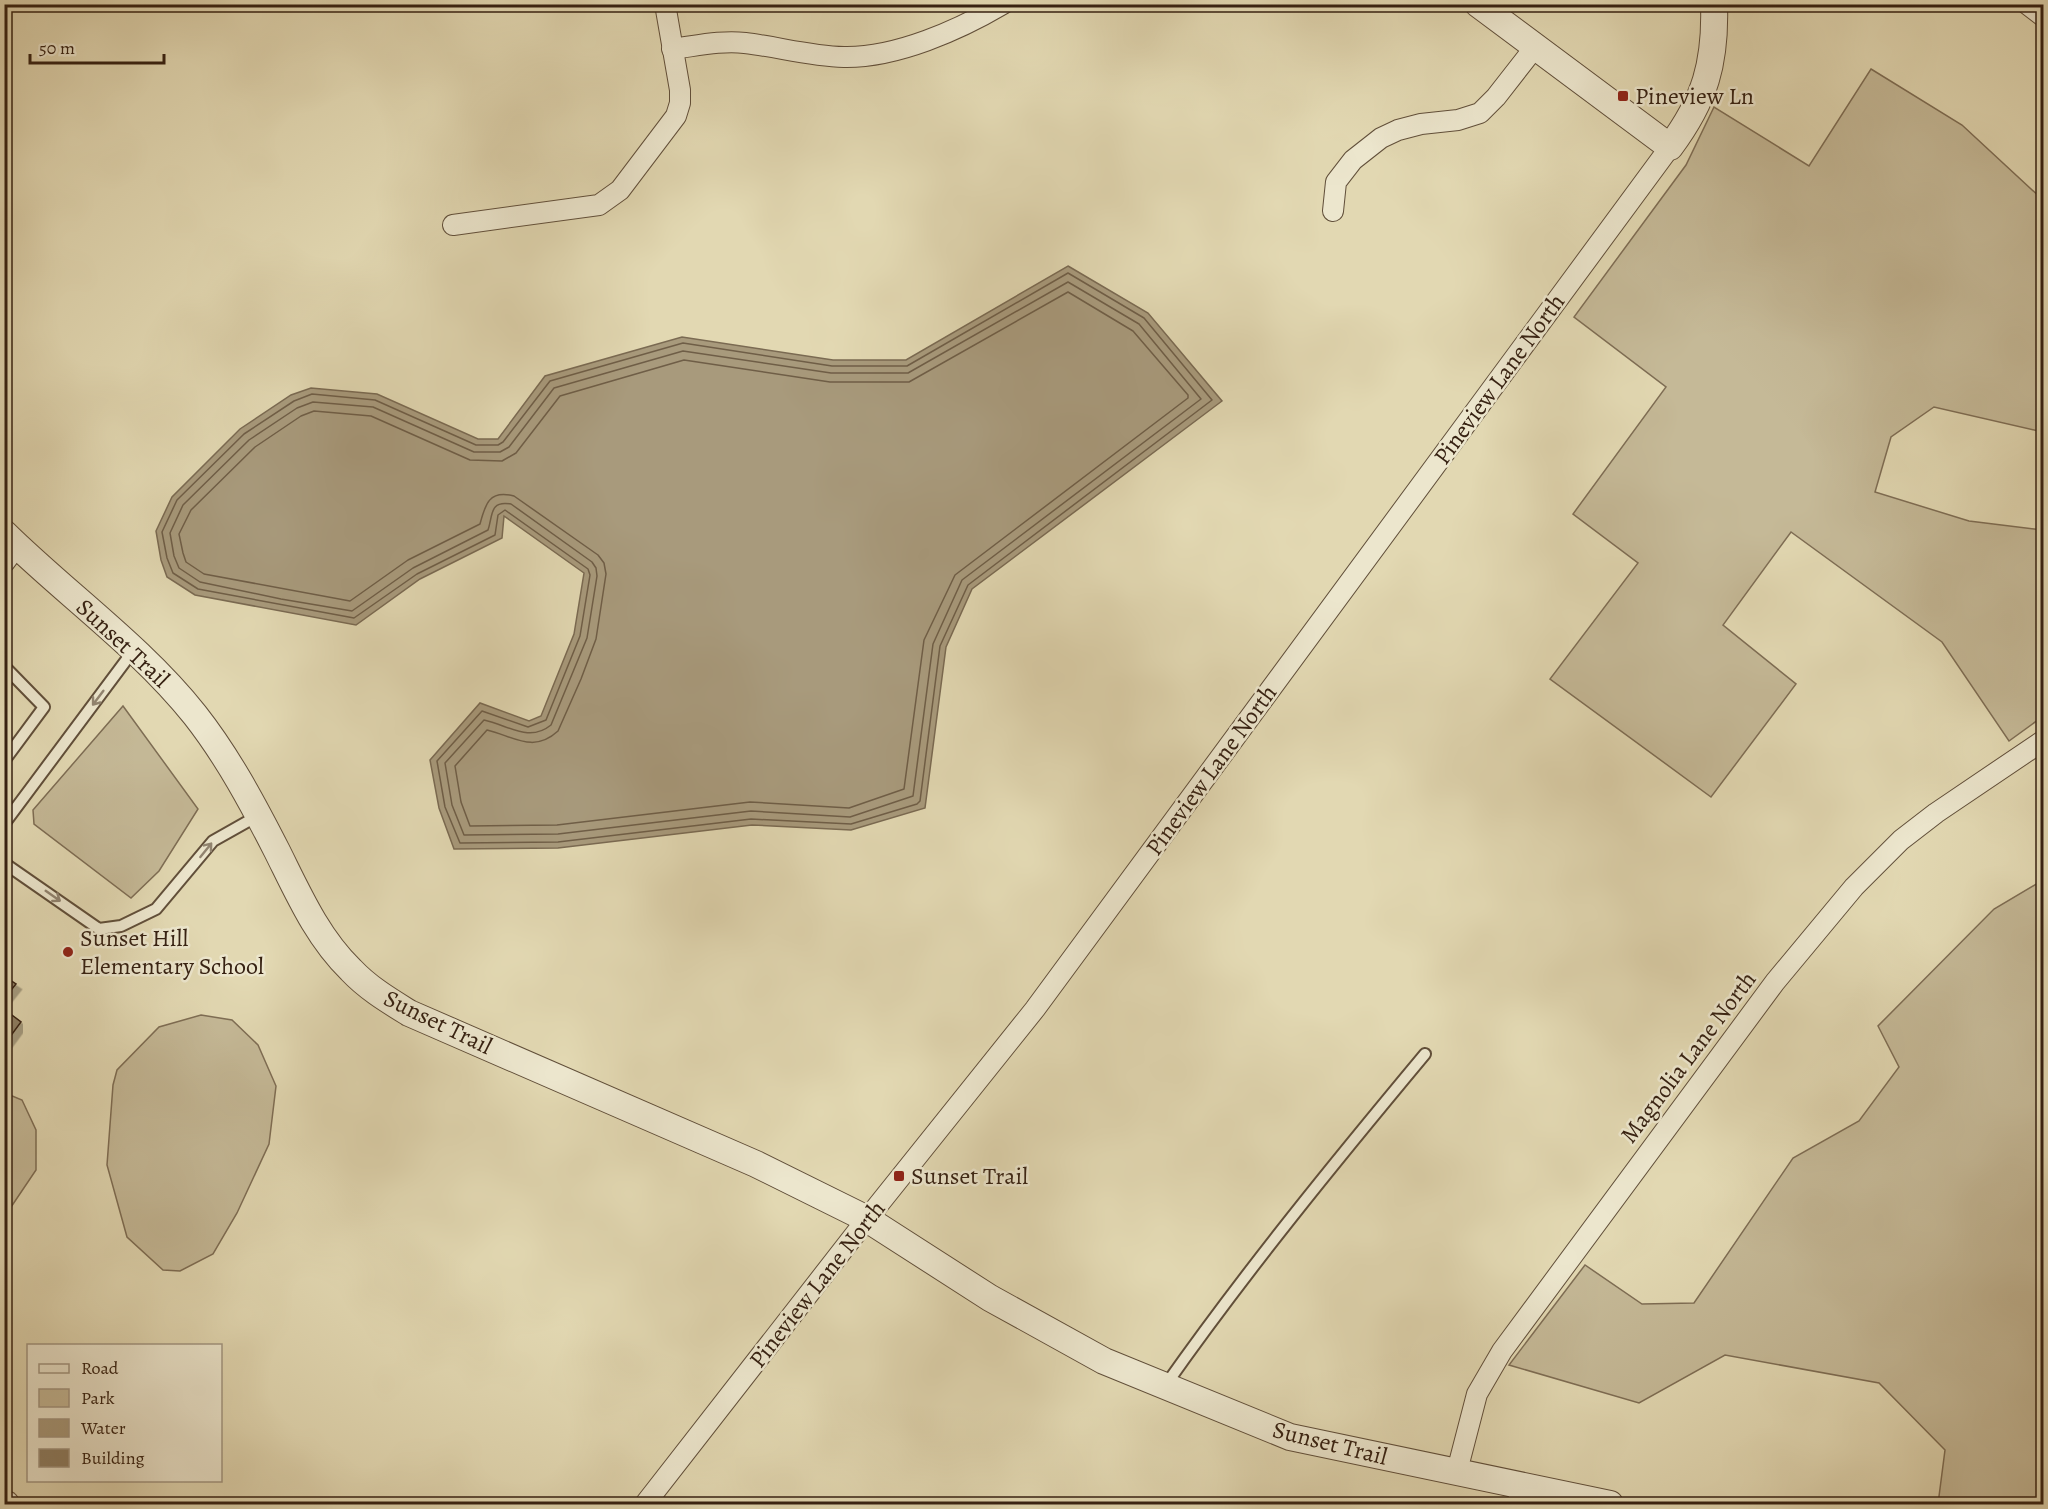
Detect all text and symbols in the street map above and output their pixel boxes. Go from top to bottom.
scale bar [30,27,164,65]
text: 50 m [39,36,75,60]
place label: Pineview Ln [1635,80,1754,112]
marker: Pineview Ln [1616,89,1630,103]
street label: Pineview Lane North [1426,287,1572,471]
street label: Sunset Trail [69,591,177,695]
street label: Pineview Lane North [1138,678,1284,862]
one-way arrow [92,690,105,706]
one-way arrow [200,842,213,858]
one-way arrow [44,890,61,903]
place label: Sunset Hill Elementary School [80,922,264,982]
marker: Sunset Hill Elementary School [61,945,75,959]
street label: Magnolia Lane North [1613,964,1763,1150]
street label: Sunset Trail [378,982,498,1062]
place label: Sunset Trail [911,1160,1028,1192]
marker: Sunset Trail [892,1169,906,1183]
street label: Pineview Lane North [742,1194,893,1374]
legend [27,1344,222,1482]
text: Road [81,1356,119,1380]
text: Park [81,1386,115,1410]
street label: Sunset Trail [1269,1413,1391,1473]
text: Water [80,1416,126,1440]
text: Building [81,1446,145,1470]

